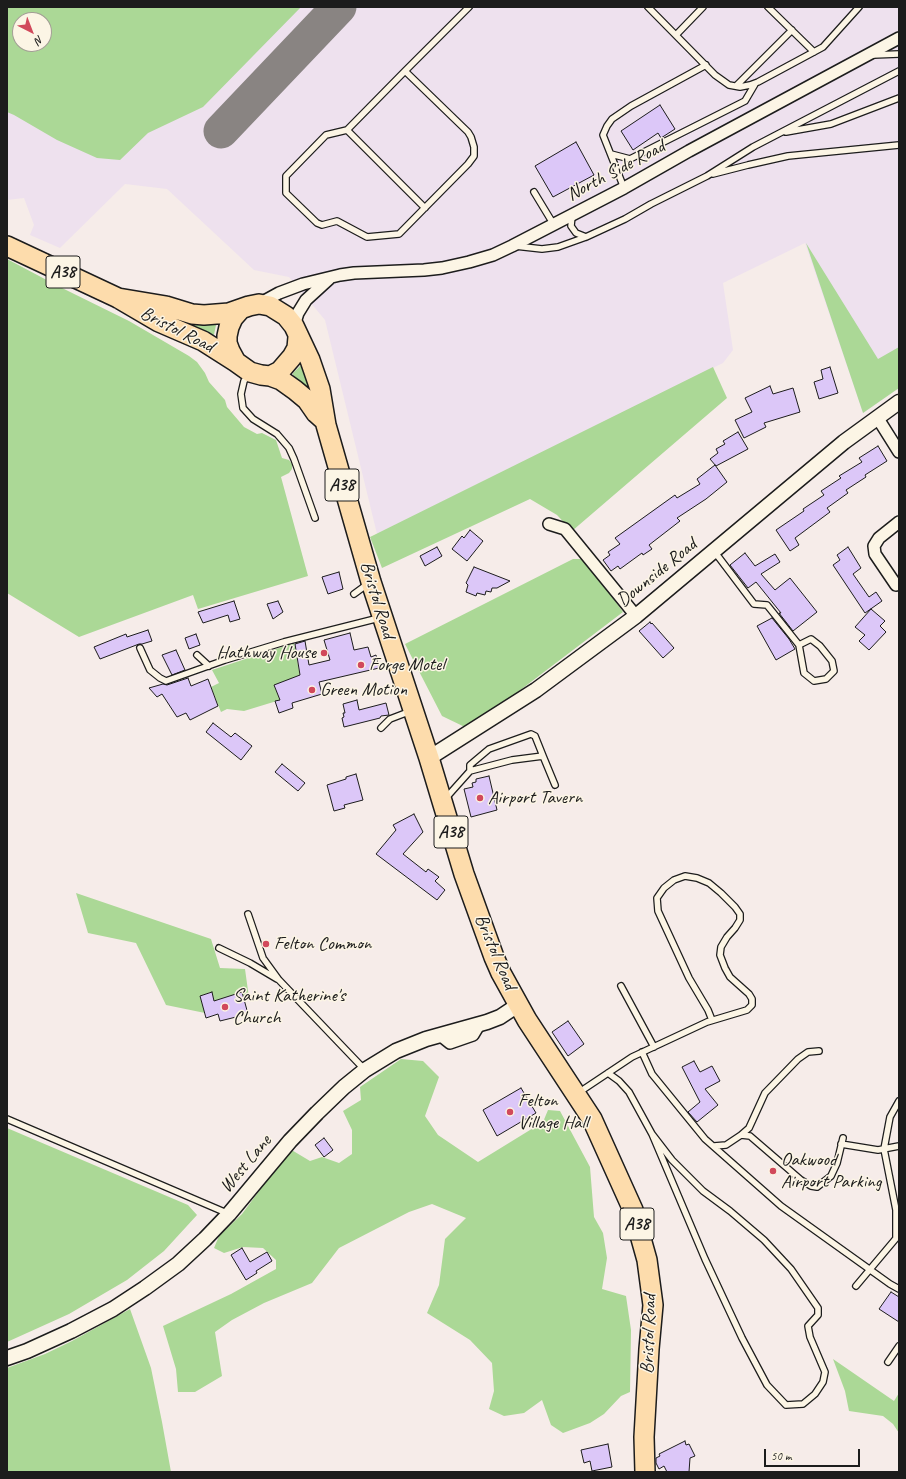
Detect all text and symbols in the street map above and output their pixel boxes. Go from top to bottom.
north arrow [12,12,52,52]
text: N [32,33,47,48]
street label: North Side Road [563,136,669,206]
road number: A38 [46,256,80,288]
street label: Bristol Road [136,302,218,358]
road number: A38 [325,469,359,501]
street label: Downside Road [612,534,702,612]
street label: Bristol Road [354,559,400,641]
place label: Hathway House [216,642,316,664]
marker: Hathway House [319,648,329,658]
place label: Forge Motel [369,654,444,676]
marker: Forge Motel [356,660,366,670]
place label: Green Motion [320,679,407,701]
marker: Green Motion [307,685,317,695]
place label: Airport Tavern [488,787,582,809]
marker: Airport Tavern [475,793,485,803]
road number: A38 [434,816,468,848]
street label: Bristol Road [469,911,521,993]
place label: Felton Common [274,933,371,955]
marker: Felton Common [261,939,271,949]
place label: Saint Katherine's Church [233,985,345,1029]
marker: Saint Katherine's Church [220,1002,230,1012]
place label: Felton Village Hall [518,1090,588,1134]
marker: Felton Village Hall [505,1107,515,1117]
street label: West Lane [215,1130,277,1198]
place label: Oakwood Airport Parking [781,1149,882,1193]
marker: Oakwood Airport Parking [768,1166,778,1176]
road number: A38 [620,1208,654,1240]
street label: Bristol Road [636,1294,662,1374]
scale bar [766,1441,862,1467]
text: 50 m [771,1448,791,1464]

